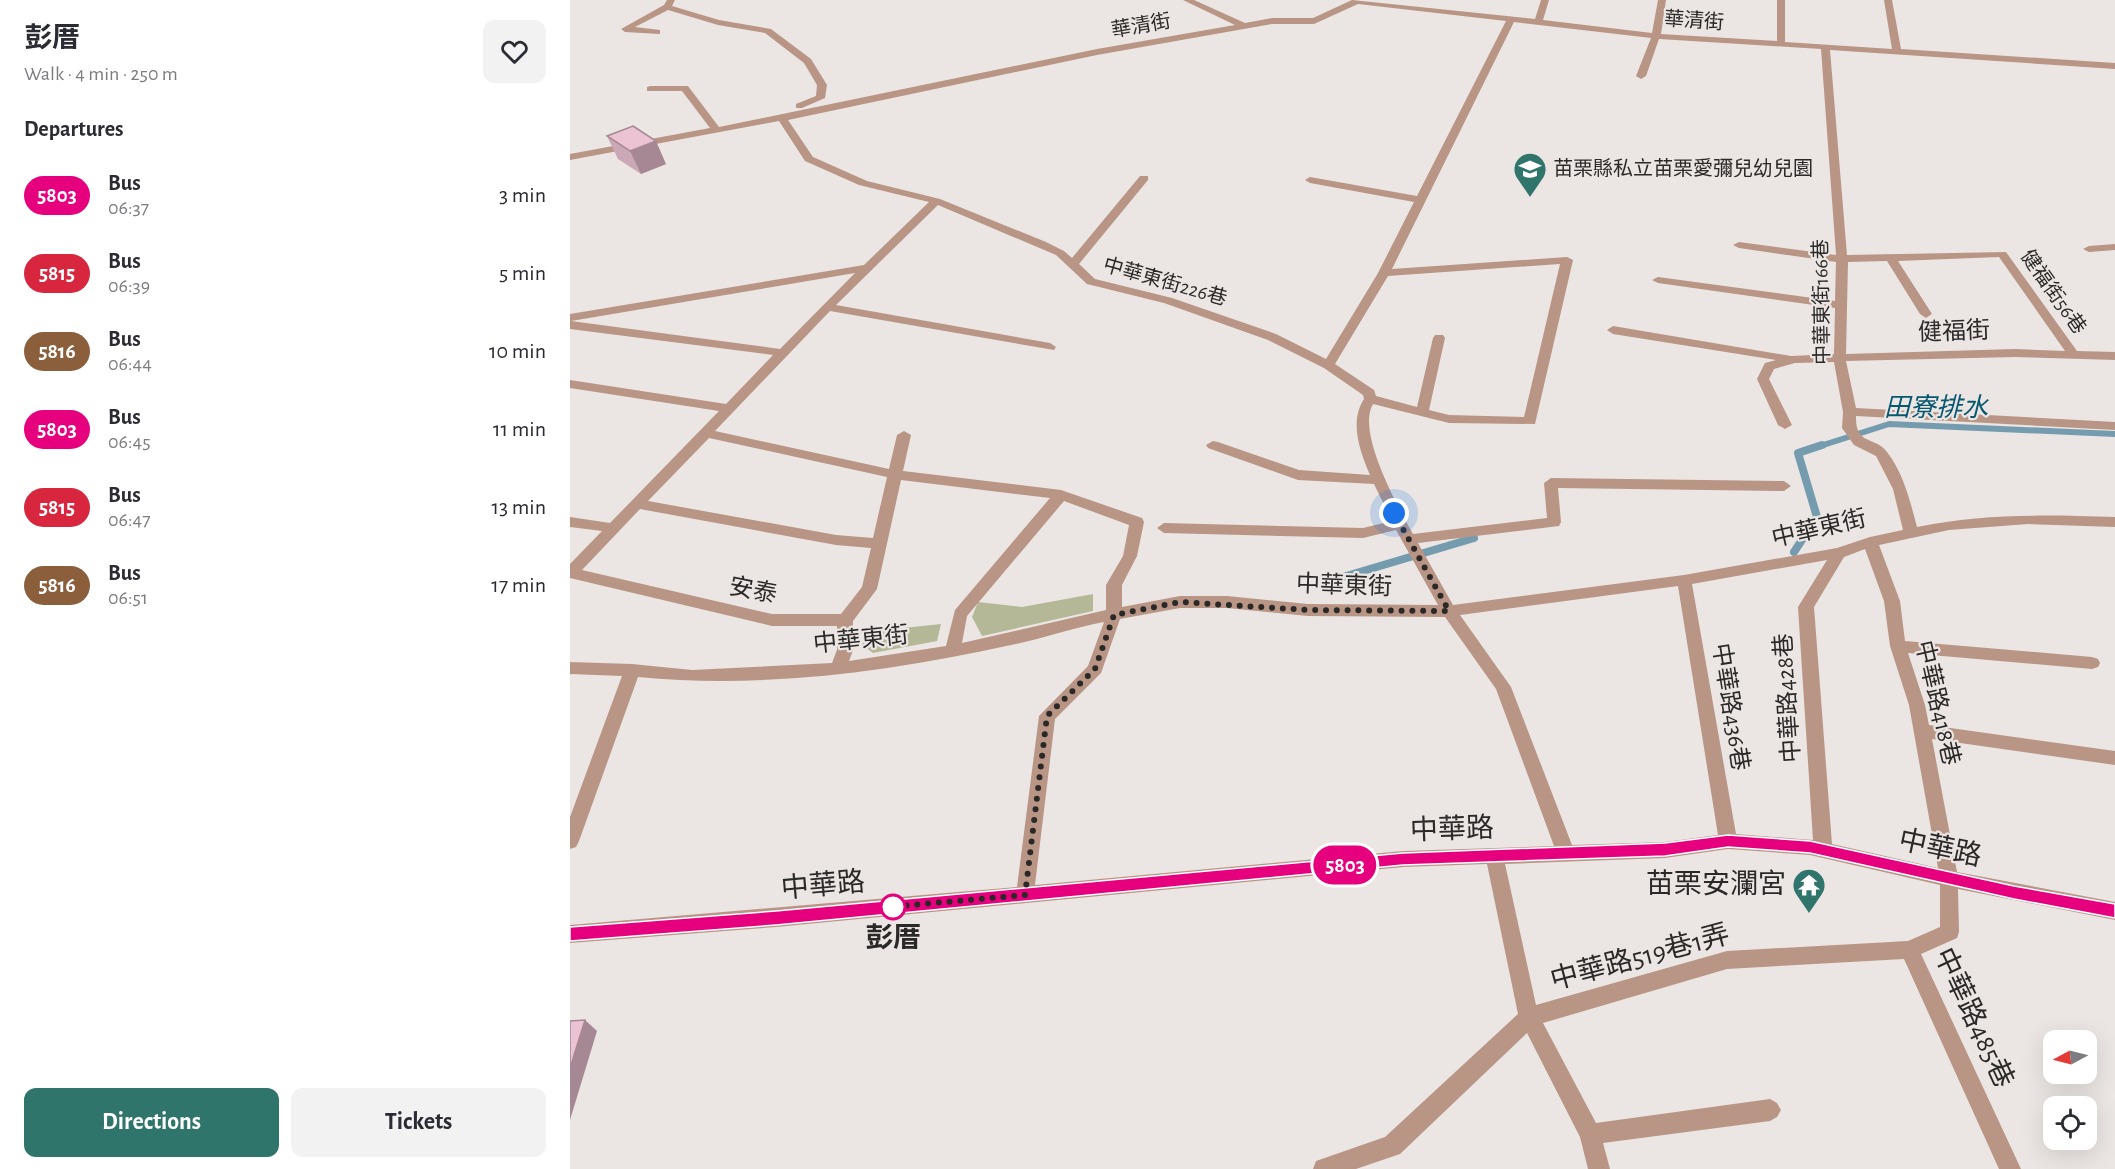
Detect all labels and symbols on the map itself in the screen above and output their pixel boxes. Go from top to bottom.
street label: 華清街 [1663,8,1725,33]
street label: 華清街 [1110,10,1172,41]
school or university icon: 苗栗縣私立苗栗愛彌兒幼兒園 [1512,151,1548,198]
place label: 苗栗縣私立苗栗愛彌兒幼兒園 [1553,158,1813,179]
street label: 中華東街166巷 [1810,239,1833,365]
street label: 健福街56巷 [2017,246,2090,338]
street label: 中華東街226巷 [1101,254,1229,309]
street label: 健福街 [1918,317,1990,345]
water label: 田寮排水 [1884,394,1989,421]
your location [1379,498,1409,528]
street label: 中華東街 [1769,505,1868,551]
street label: 中華東街 [1296,570,1392,600]
street label: 安泰 [727,573,779,607]
street label: 中華東街 [812,621,910,657]
street label: 中華路428巷 [1770,632,1804,764]
street label: 中華路418巷 [1911,638,1965,768]
street label: 中華路436巷 [1708,641,1754,772]
street label: 中華路 [1409,813,1494,845]
street label: 中華路 [1896,825,1984,871]
line badge: 5803 [1303,846,1387,884]
street label: 中華路 [780,866,866,904]
temple icon: 苗栗安瀾宮 [1791,867,1827,914]
place label: 苗栗安瀾宮 [1646,869,1786,899]
marker: 彭厝 [880,894,906,920]
street label: 中華路519巷1弄 [1547,919,1733,995]
place label: 彭厝 [865,923,921,953]
street label: 中華路485巷 [1929,943,2019,1092]
north arrow [2043,1030,2097,1084]

